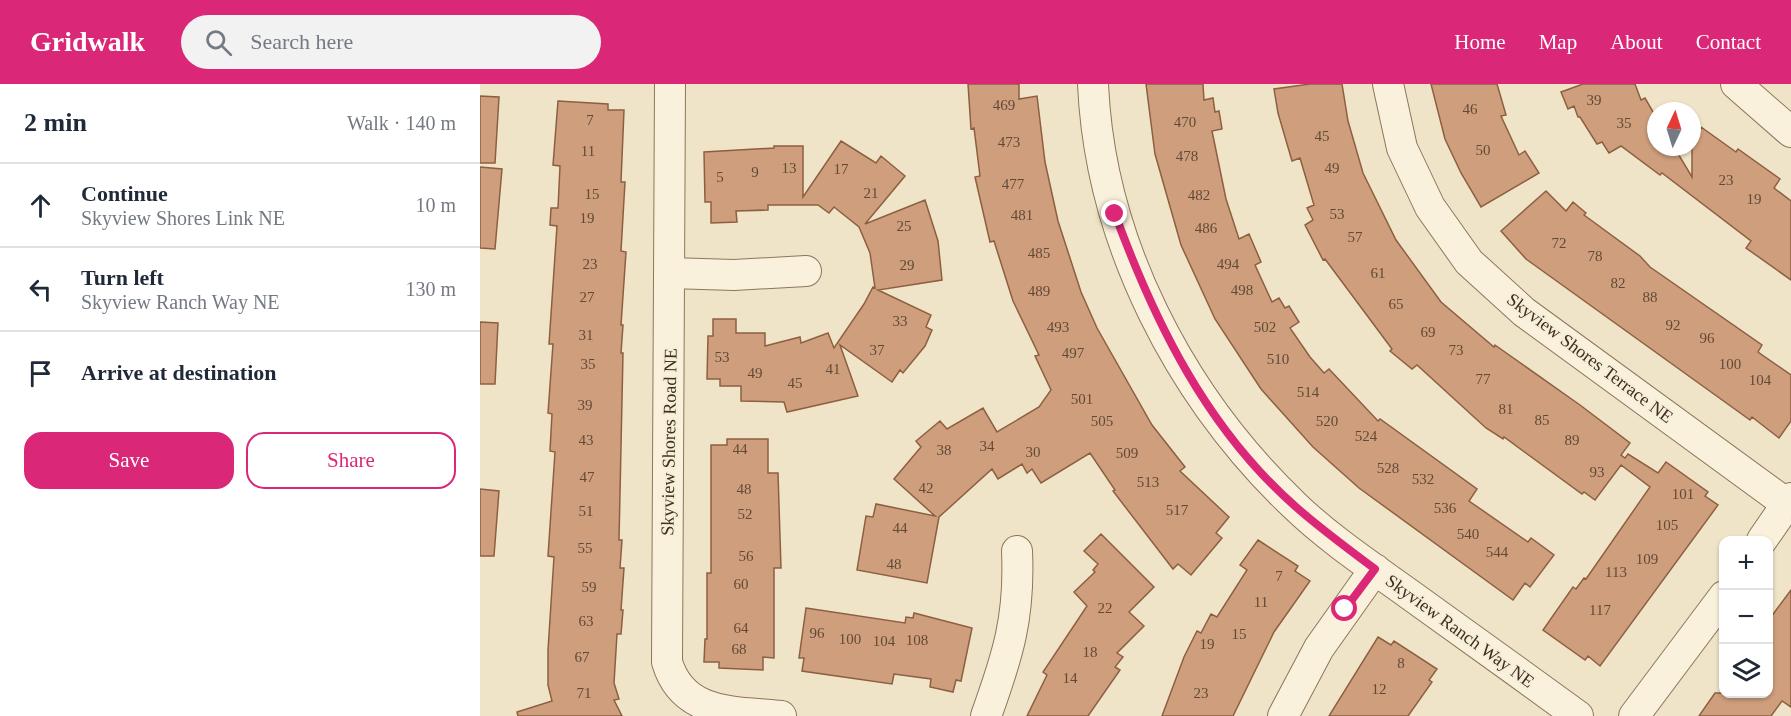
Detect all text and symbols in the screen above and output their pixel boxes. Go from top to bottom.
search box [181,15,601,69]
text: Gridwalk [30,26,145,57]
icon: search [202,26,235,59]
text: Search here [250,29,353,54]
text: Home [1454,30,1506,54]
text: Map [1539,30,1577,54]
text: About [1610,30,1663,54]
text: Contact [1696,30,1761,54]
house number: 39 [1587,92,1602,108]
house number: 469 [993,97,1015,113]
house number: 46 [1463,101,1478,117]
north arrow [1647,102,1701,156]
text: 2 min [24,108,87,137]
text: Walk · 140 m [347,112,456,134]
house number: 7 [586,112,594,128]
house number: 470 [1174,114,1196,130]
house number: 35 [1617,115,1632,131]
house number: 45 [1315,128,1330,144]
house number: 473 [998,134,1020,150]
house number: 50 [1476,142,1491,158]
house number: 11 [581,143,595,159]
house number: 478 [1176,148,1198,164]
house number: 13 [782,160,797,176]
house number: 49 [1325,160,1340,176]
house number: 17 [834,161,849,177]
house number: 9 [751,164,759,180]
house number: 5 [716,169,724,185]
house number: 23 [1719,172,1734,188]
house number: 477 [1002,176,1025,192]
text: Continue [81,181,168,206]
house number: 21 [864,185,879,201]
house number: 15 [585,186,600,202]
house number: 482 [1188,187,1210,203]
icon: ahead [24,189,57,222]
house number: 19 [1747,191,1762,207]
text: 10 m [415,194,456,216]
route end [1101,200,1127,226]
house number: 53 [1330,206,1345,222]
text: Skyview Shores Link NE [81,207,285,229]
house number: 481 [1011,207,1033,223]
house number: 19 [580,210,595,226]
house number: 25 [897,218,912,234]
house number: 486 [1195,220,1218,236]
house number: 57 [1348,229,1363,245]
house number: 72 [1552,235,1567,251]
house number: 485 [1028,245,1050,261]
house number: 78 [1588,248,1603,264]
house number: 23 [583,256,598,272]
house number: 494 [1217,256,1240,272]
house number: 29 [900,257,915,273]
text: Turn left [81,265,164,290]
house number: 61 [1371,265,1386,281]
icon: left [24,273,57,306]
house number: 82 [1611,275,1626,291]
text: 130 m [405,278,456,300]
house number: 498 [1231,282,1253,298]
house number: 489 [1028,283,1050,299]
house number: 27 [580,289,595,305]
street label: Skyview Shores Terrace NE [1503,289,1677,427]
house number: 88 [1643,289,1658,305]
text: Skyview Ranch Way NE [81,291,280,313]
house number: 65 [1389,296,1404,312]
house number: 33 [893,313,908,329]
house number: 92 [1666,317,1681,333]
house number: 493 [1047,319,1069,335]
house number: 502 [1254,319,1276,335]
house number: 69 [1421,324,1436,340]
house number: 31 [579,327,594,343]
house number: 96 [1700,330,1715,346]
house number: 37 [870,342,885,358]
house number: 73 [1449,342,1464,358]
house number: 497 [1062,345,1085,361]
street label: Skyview Shores Road NE [657,348,681,536]
house number: 53 [715,349,730,365]
house number: 510 [1267,351,1289,367]
house number: 35 [581,356,596,372]
house number: 100 [1719,356,1741,372]
icon: arrive [24,357,57,390]
text: Arrive at destination [81,360,277,385]
house number: 41 [826,361,841,377]
house number: 49 [748,365,763,381]
house number: 77 [1476,371,1491,387]
house number: 104 [1749,372,1772,388]
house number: 45 [788,375,803,391]
house number: 514 [1297,384,1320,400]
house number: 501 [1071,391,1093,407]
house number: 39 [578,397,593,413]
house number: 81 [1499,401,1514,417]
house number: 85 [1535,412,1550,428]
house number: 505 [1091,413,1113,429]
house number: 520 [1316,413,1338,429]
house number: 524 [1355,428,1378,444]
button: Save [24,432,234,489]
button: Share [246,432,456,489]
house number: 43 [579,432,594,448]
house number: 89 [1565,432,1580,448]
house number: 34 [980,438,995,454]
house number: 44 [733,441,748,457]
house number: 38 [937,442,952,458]
house number: 30 [1026,444,1041,460]
house number: 509 [1116,445,1138,461]
house number: 528 [1377,460,1399,476]
house number: 93 [1590,464,1605,480]
house number: 47 [580,469,595,485]
house number: 532 [1412,471,1434,487]
house number: 513 [1137,474,1159,490]
house number: 42 [919,480,934,496]
house number: 48 [737,481,752,497]
house number: 101 [1672,486,1694,502]
house number: 536 [1434,500,1457,516]
house number: 517 [1166,502,1189,518]
house number: 51 [579,503,594,519]
house number: 52 [738,506,753,522]
house number: 105 [1656,517,1678,533]
house number: 44 [893,520,908,536]
house number: 540 [1457,526,1479,542]
map controls [1719,536,1773,698]
button: + [1719,536,1773,590]
house number: 55 [578,540,593,556]
house number: 544 [1486,544,1509,560]
house number: 56 [739,548,754,564]
house number: 109 [1636,551,1658,567]
house number: 48 [887,556,902,572]
house number: 113 [1605,564,1627,580]
house number: 7 [1275,568,1283,584]
street label: Skyview Ranch Way NE [1382,570,1538,692]
house number: 60 [734,576,749,592]
house number: 59 [582,579,597,595]
button: − [1719,590,1773,644]
house number: 11 [1254,594,1268,610]
route start [1331,595,1357,621]
house number: 22 [1098,600,1113,616]
house number: 117 [1589,602,1611,618]
house number: 63 [579,613,594,629]
house number: 64 [734,620,749,636]
house number: 96 [810,625,825,641]
house number: 15 [1232,626,1247,642]
house number: 100 [839,631,861,647]
house number: 108 [906,632,928,648]
house number: 104 [873,633,896,649]
house number: 19 [1200,636,1215,652]
house number: 68 [732,641,747,657]
house number: 18 [1083,644,1098,660]
button: layers [1719,644,1773,698]
house number: 67 [575,649,590,665]
house number: 8 [1397,655,1405,671]
house number: 14 [1063,670,1078,686]
house number: 12 [1372,681,1387,697]
house number: 71 [577,685,592,701]
house number: 23 [1194,685,1209,701]

